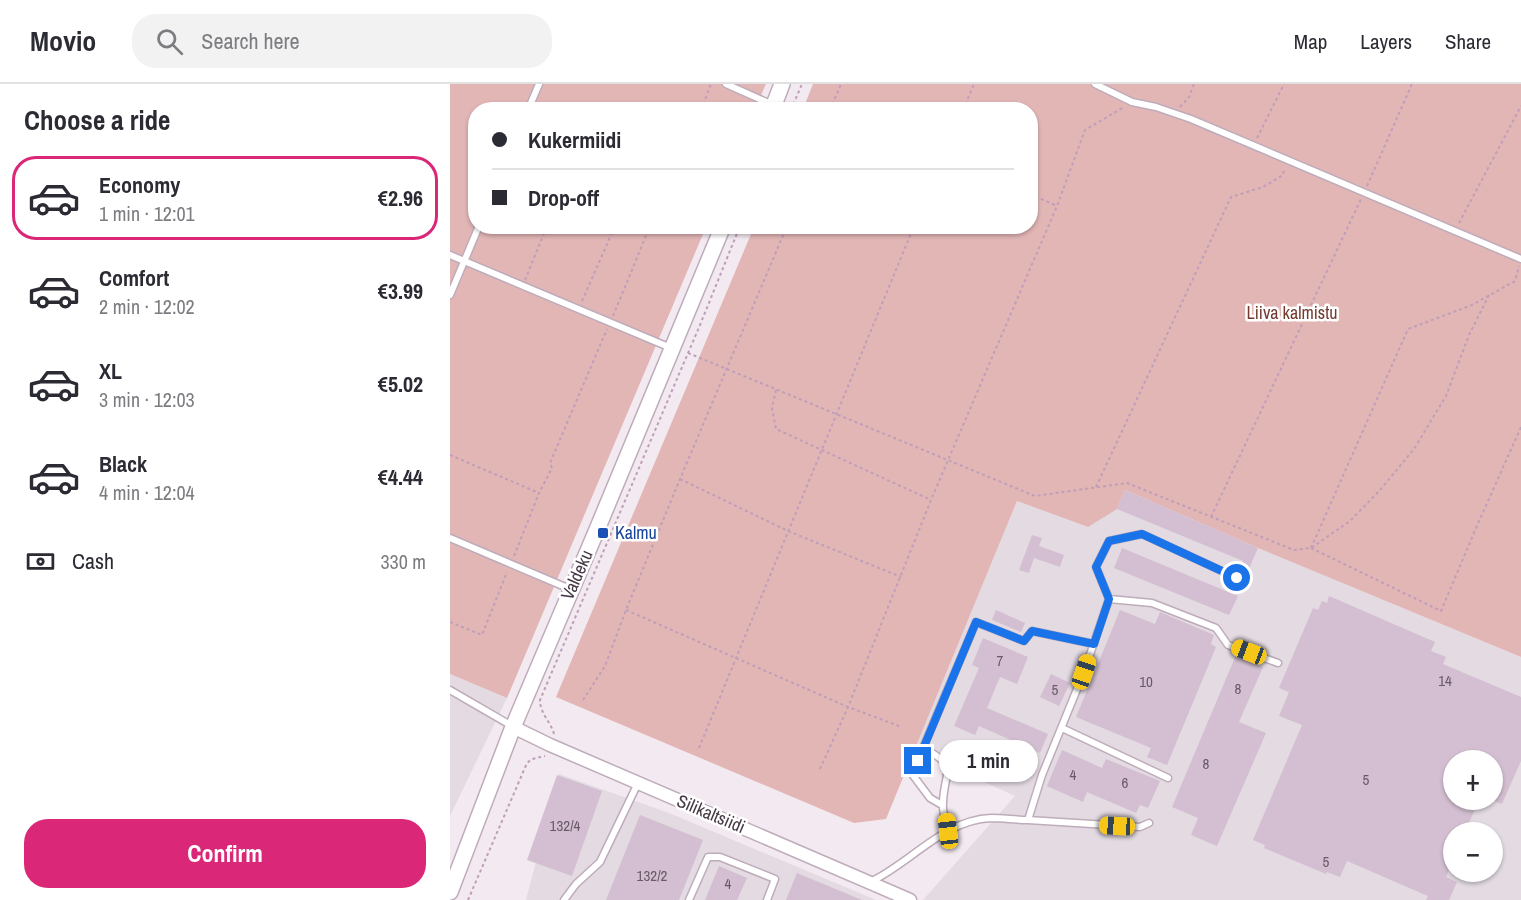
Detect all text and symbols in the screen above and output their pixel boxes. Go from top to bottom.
search box [132,14,552,68]
text: Movio [30,22,96,60]
icon: search [153,25,186,58]
text: Search here [201,26,300,56]
text: Map [1294,27,1327,56]
text: Layers [1360,27,1412,56]
text: Share [1445,27,1491,56]
text: Choose a ride [24,102,170,138]
text: Kukermiidi [528,125,621,155]
text: Economy [99,170,180,200]
icon: car [27,171,81,225]
text: €2.96 [378,183,423,213]
text: Drop-off [528,183,599,213]
text: 1 min · 12:01 [99,200,195,227]
text: Comfort [99,263,169,293]
icon: car [27,264,81,318]
text: €3.99 [378,276,423,306]
text: 2 min · 12:02 [99,293,195,320]
park label: Liiva kalmistu [1246,300,1338,325]
text: XL [99,356,122,386]
icon: car [27,357,81,411]
text: €5.02 [378,369,423,399]
text: 3 min · 12:03 [99,386,195,413]
text: Black [99,449,147,479]
icon: car [27,450,81,504]
text: €4.44 [378,462,423,492]
text: 4 min · 12:04 [99,479,195,506]
place label: Kalmu [615,520,657,545]
marker: Kalmu [596,526,610,540]
icon: cash [24,545,57,578]
text: Cash [72,546,114,576]
street label: Valdeku [554,546,599,604]
text: 330 m [380,548,426,575]
route start [1223,564,1250,591]
car [1229,637,1269,667]
house number: 7 [997,650,1004,671]
car [1070,652,1098,692]
house number: 14 [1438,670,1452,691]
house number: 10 [1139,671,1153,692]
house number: 8 [1235,678,1242,699]
house number: 5 [1052,679,1059,700]
callout: 1 min [939,740,1038,782]
route end [904,747,931,774]
text: 1 min [967,747,1010,774]
map controls [1443,750,1503,882]
button: + [1443,750,1503,810]
house number: 8 [1203,753,1210,774]
house number: 4 [1070,764,1077,785]
house number: 5 [1363,769,1370,790]
house number: 6 [1122,772,1129,793]
street label: Silikaltsiidi [673,788,749,839]
car [937,812,959,850]
house number: 132/4 [550,815,581,836]
car [1099,816,1135,836]
button: Confirm [24,819,426,888]
button: − [1443,822,1503,882]
house number: 5 [1323,851,1330,872]
house number: 132/2 [637,865,668,886]
house number: 4 [725,873,732,894]

